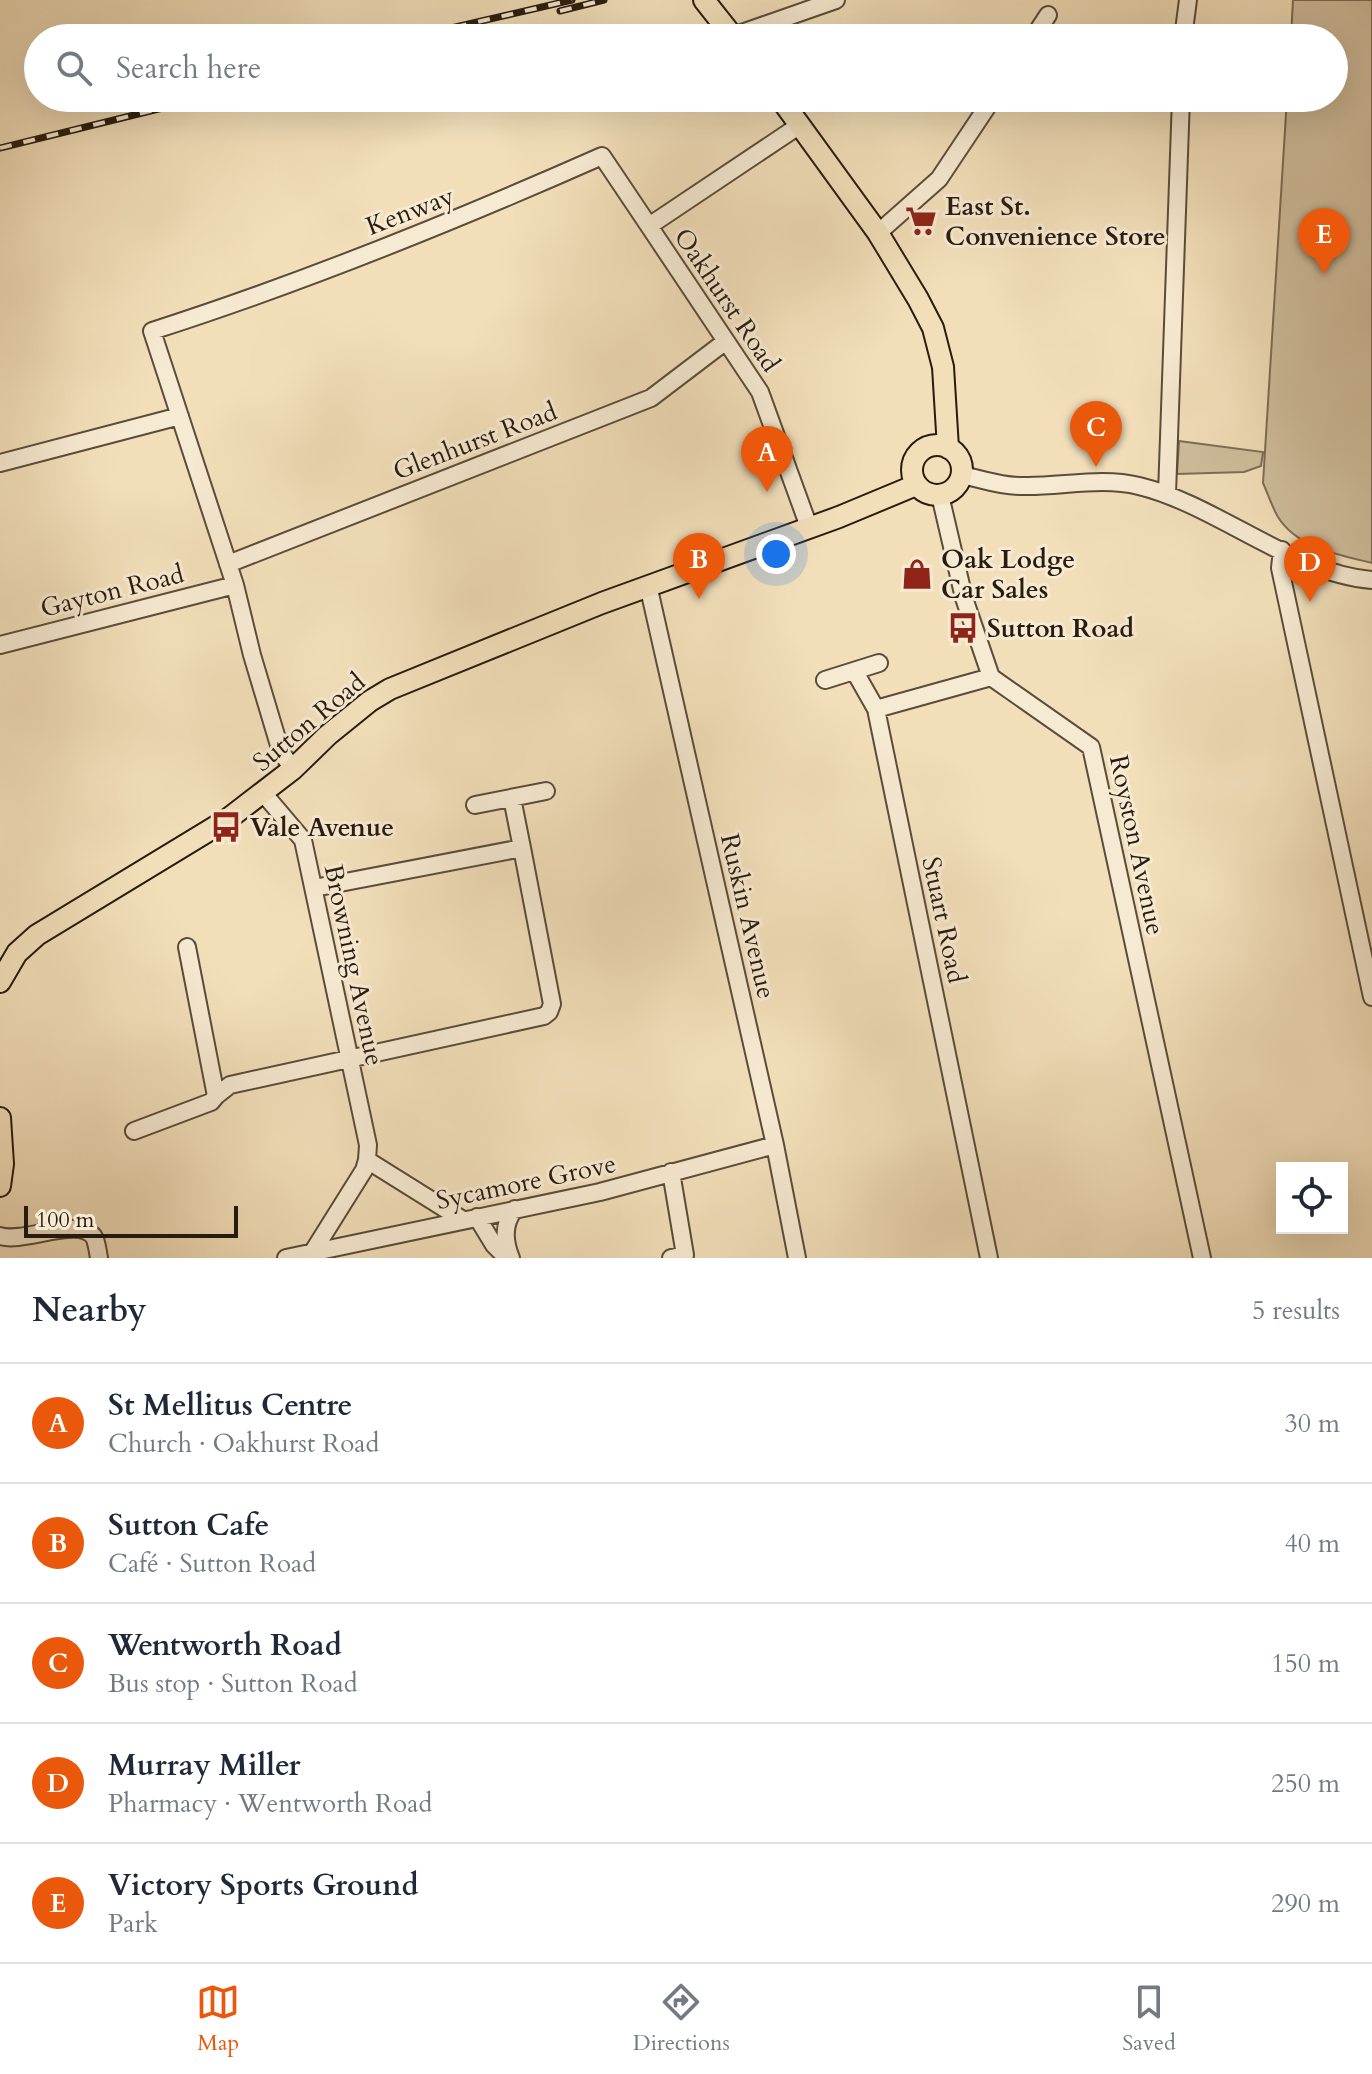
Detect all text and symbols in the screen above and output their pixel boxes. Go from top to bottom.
search box [24,24,1348,112]
icon: search [52,46,96,90]
text: Search here [116,48,261,89]
street label: Kenway [361,178,459,244]
place label: East St. Convenience Store [945,189,1166,254]
supermarket icon: East St. Convenience Store [904,204,938,238]
pin: E [1298,208,1350,274]
street label: Oakhurst Road [666,221,788,379]
street label: Glenhurst Road [388,394,562,488]
pin: C [1070,401,1122,467]
pin: A [741,426,793,492]
pin: B [673,533,725,599]
your location [756,534,796,574]
pin: D [1284,536,1336,602]
place label: Oak Lodge Car Sales [941,542,1075,607]
street label: Gayton Road [37,556,188,626]
shop icon: Oak Lodge Car Sales [900,557,934,591]
bus stop icon: Sutton Road [946,611,980,645]
place label: Sutton Road [987,611,1134,646]
street label: Sutton Road [245,665,373,779]
street label: Royston Avenue [1101,752,1173,938]
bus stop icon: Vale Avenue [209,810,243,844]
place label: Vale Avenue [250,810,394,845]
street label: Ruskin Avenue [712,830,784,1002]
street label: Stuart Road [914,853,975,987]
street label: Browning Avenue [316,861,392,1069]
street label: Sycamore Grove [433,1146,619,1218]
map controls [1276,1162,1348,1234]
button: locate [1276,1162,1348,1234]
scale bar [24,1202,238,1238]
text: 100 m [36,1205,94,1235]
text: Nearby [32,1287,147,1333]
text: 5 results [1252,1293,1340,1328]
text: St Mellitus Centre [108,1385,352,1426]
text: A [48,1406,68,1441]
text: 30 m [1284,1406,1340,1441]
text: Church · Oakhurst Road [108,1426,379,1461]
text: Sutton Cafe [108,1505,269,1546]
text: B [49,1526,67,1561]
text: 40 m [1284,1526,1340,1561]
text: Café · Sutton Road [108,1546,316,1581]
text: Wentworth Road [108,1625,342,1666]
text: C [48,1646,68,1681]
text: 150 m [1271,1646,1340,1681]
text: Bus stop · Sutton Road [108,1666,358,1701]
text: Murray Miller [108,1745,301,1786]
text: D [47,1766,69,1801]
text: 250 m [1271,1766,1340,1801]
text: Pharmacy · Wentworth Road [108,1786,432,1821]
text: Victory Sports Ground [108,1865,419,1906]
text: E [50,1886,66,1921]
text: 290 m [1271,1886,1340,1921]
text: Park [108,1906,158,1941]
tab: Map [196,1980,240,2058]
tab: Directions [633,1980,730,2058]
tab: Saved [1122,1980,1176,2058]

